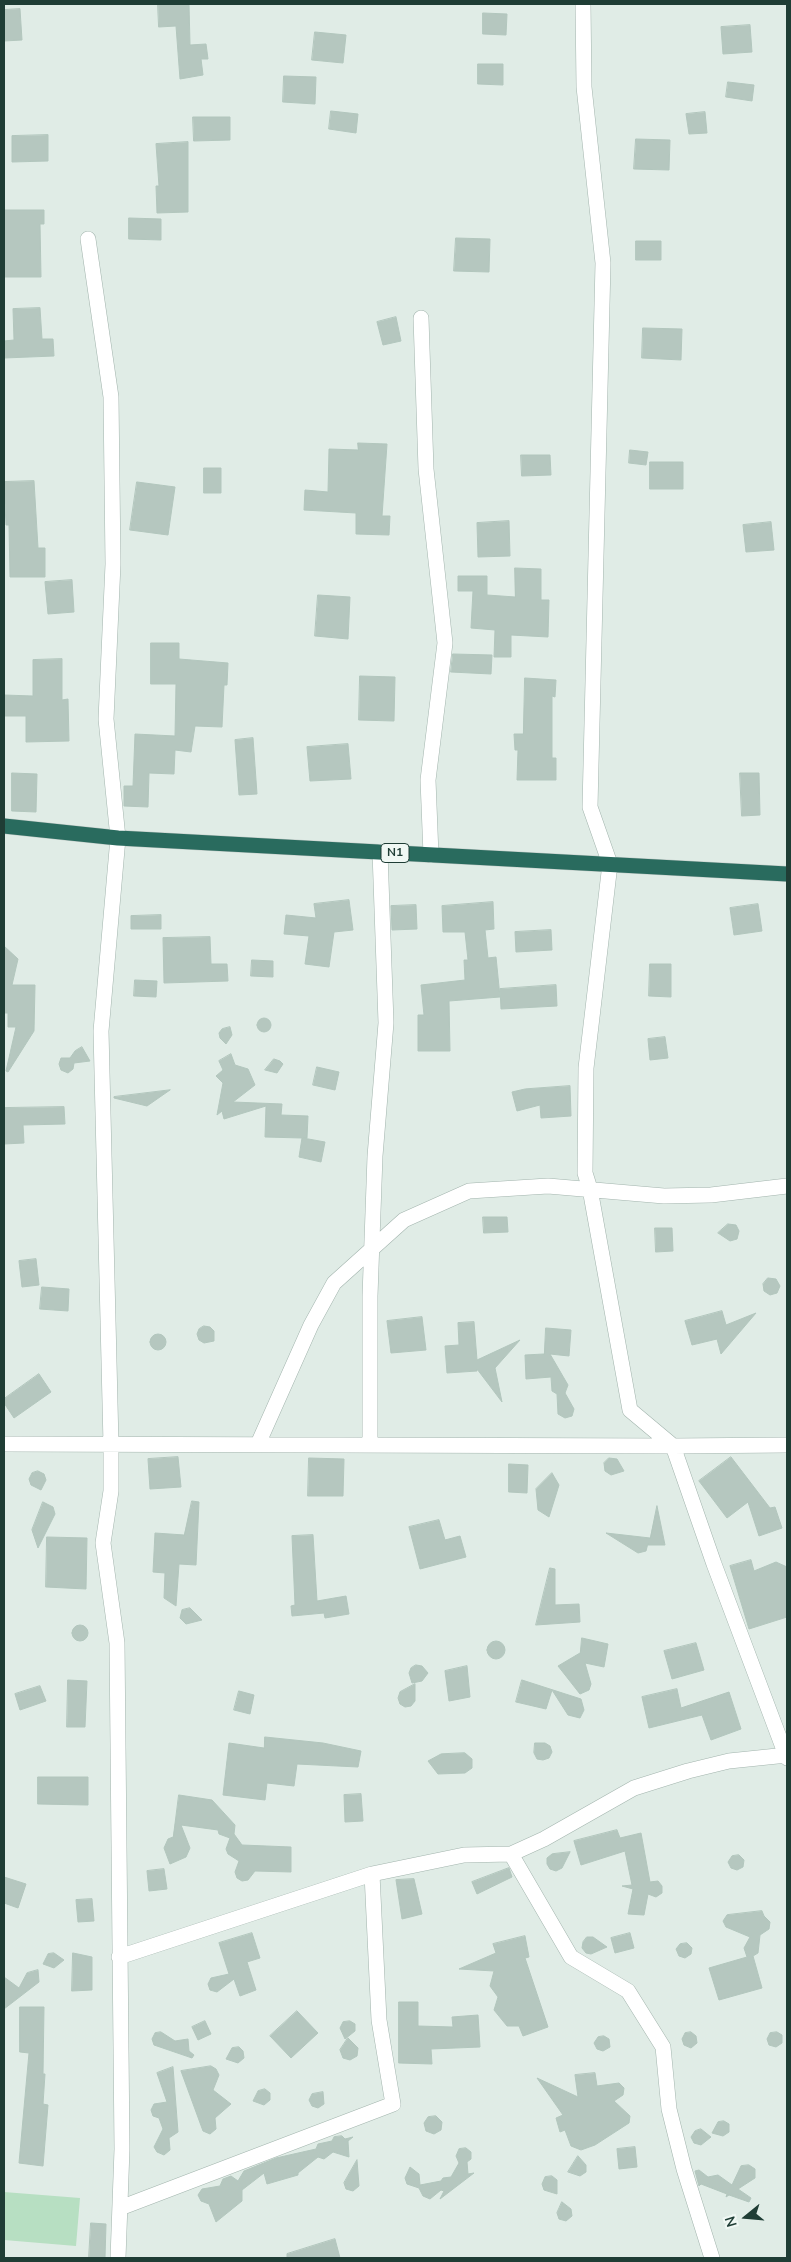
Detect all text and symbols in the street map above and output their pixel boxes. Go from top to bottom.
road number: N1 [381,844,409,862]
north arrow [721,2192,771,2242]
text: N [721,2214,742,2229]

